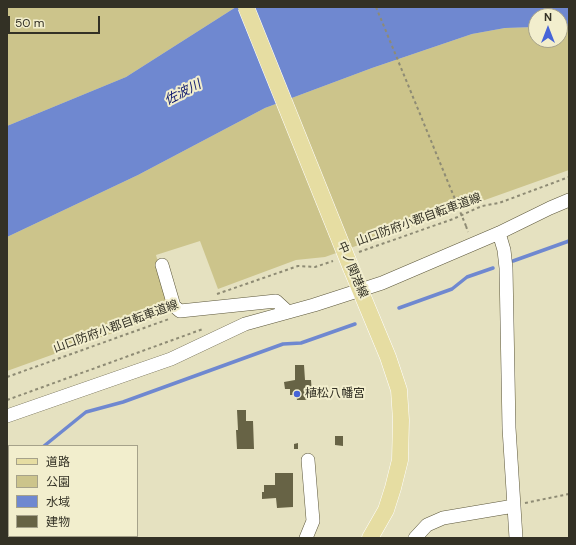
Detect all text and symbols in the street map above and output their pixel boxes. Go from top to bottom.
scale bar [10,8,102,34]
north arrow [528,8,568,48]
text: N [544,10,552,24]
text: 50 m [15,15,44,31]
water label: 佐波川 [162,77,204,109]
street label: 山口防府小郡自転車道線 [355,191,483,249]
street label: 中ノ関港線 [334,240,370,300]
street label: 山口防府小郡自転車道線 [52,298,180,356]
place label: 植松八幡宮 [305,387,365,401]
marker: 植松八幡宮 [292,389,302,399]
legend [8,445,138,537]
text: 道路 [46,454,70,470]
text: 公園 [46,474,70,490]
text: 水域 [46,494,70,510]
text: 建物 [46,514,70,530]

